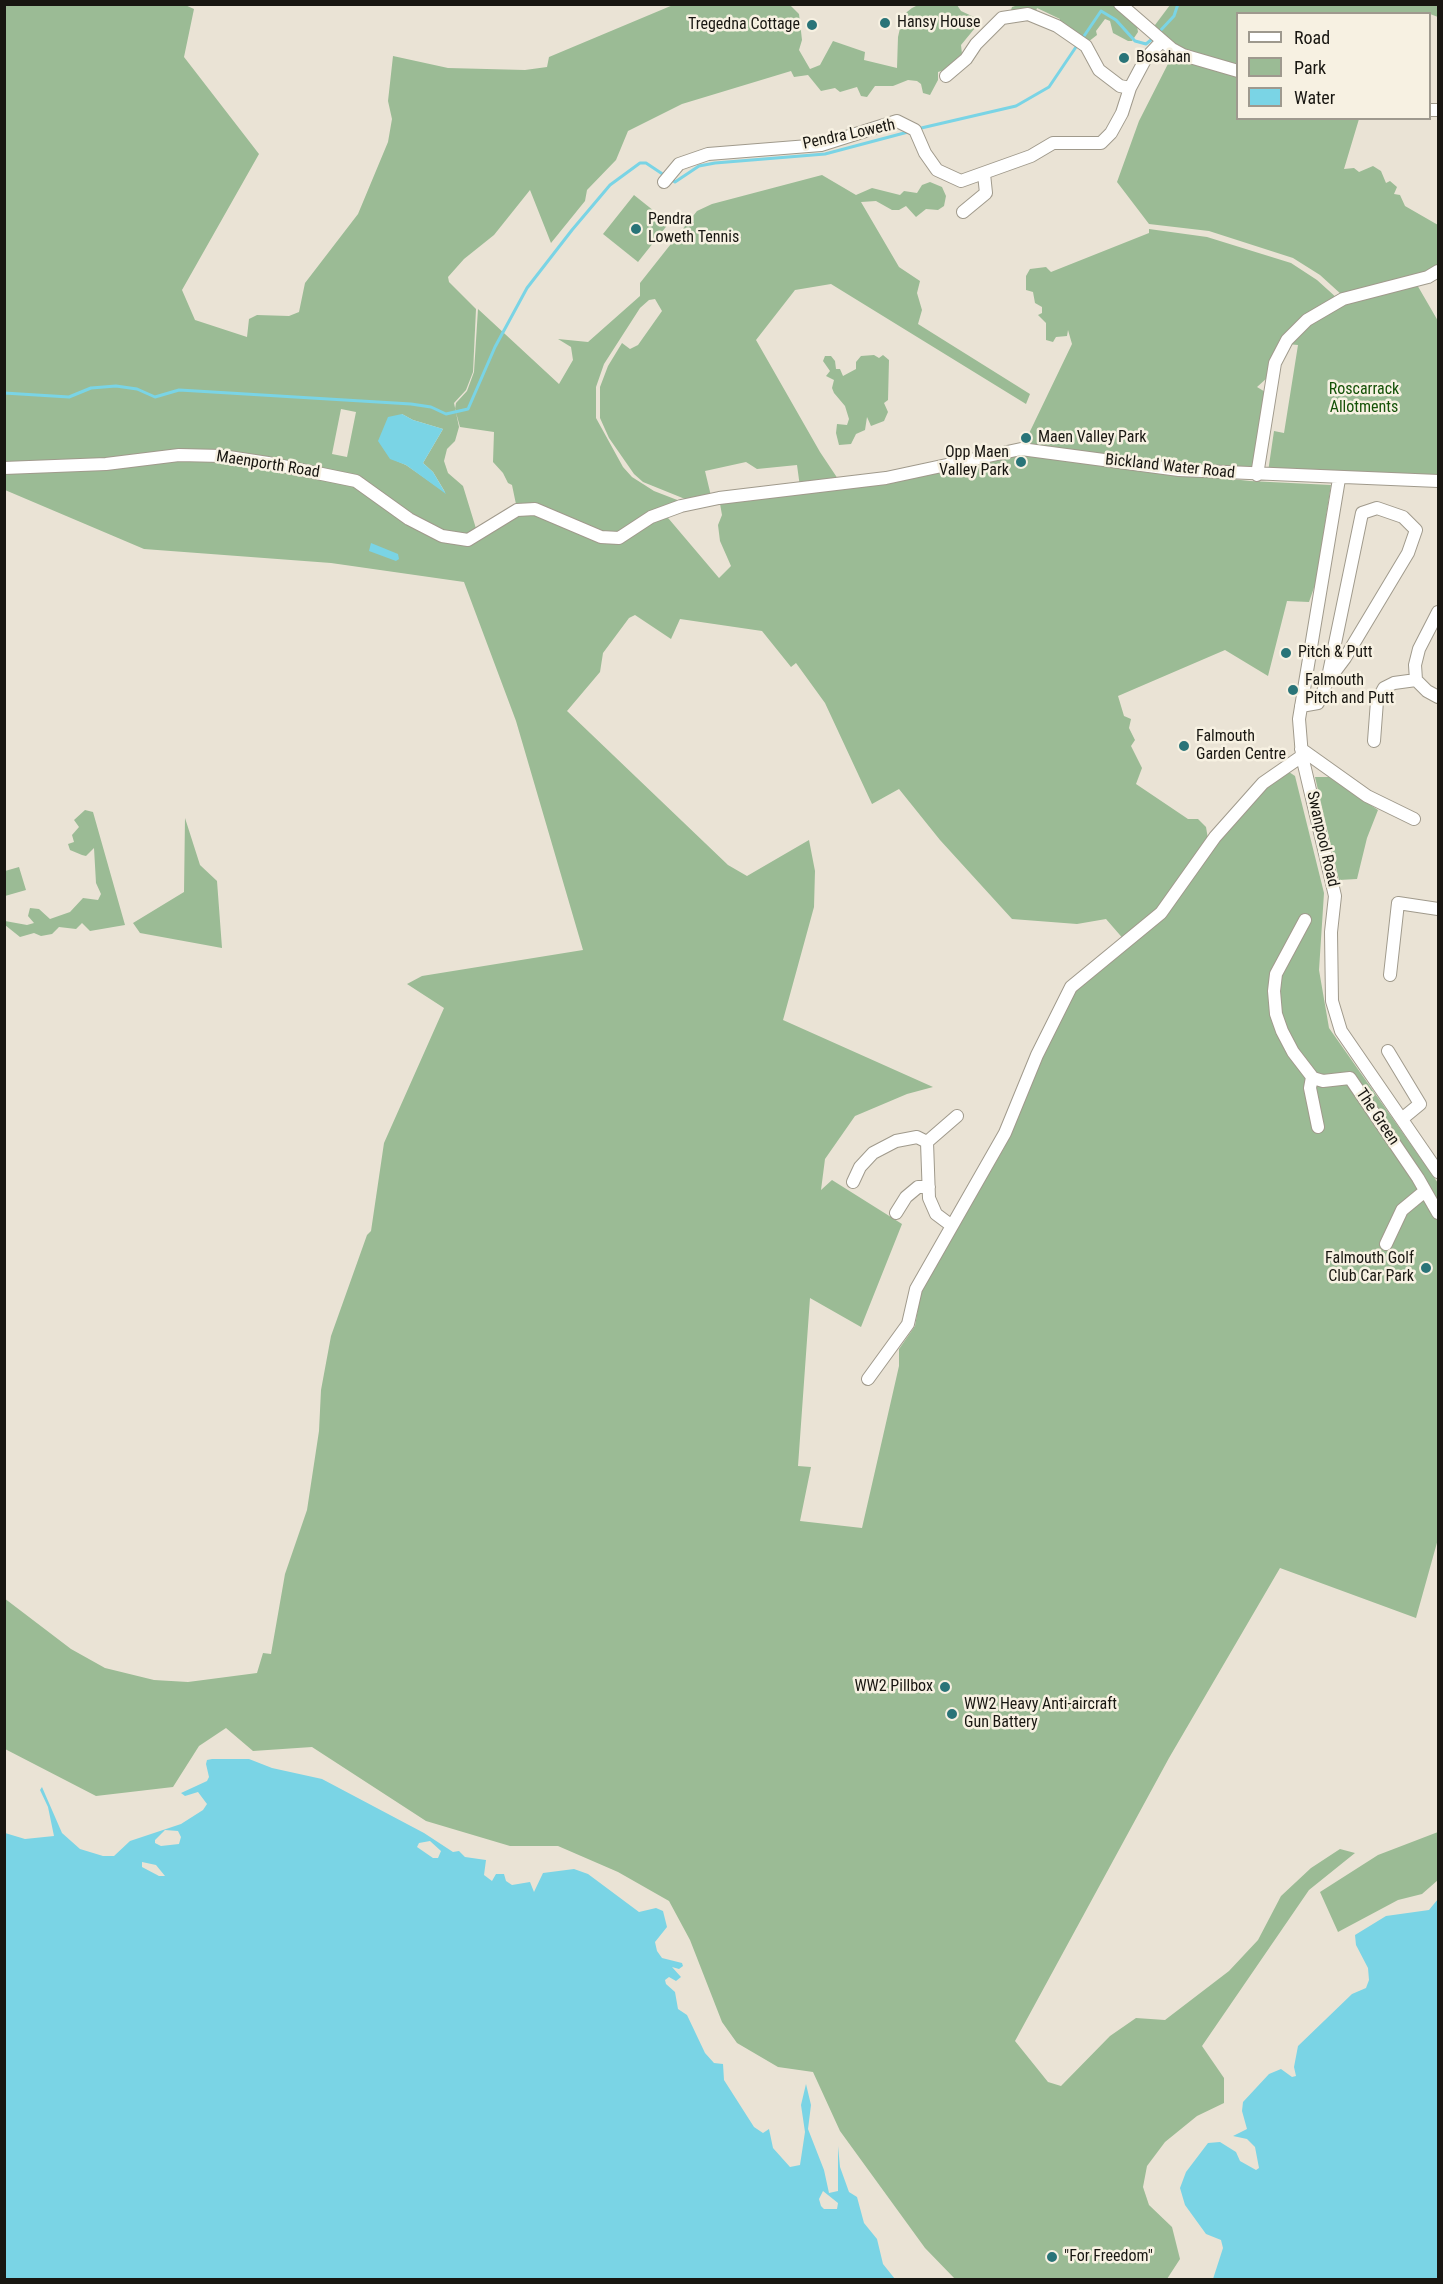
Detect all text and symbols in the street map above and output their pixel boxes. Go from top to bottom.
legend [1236,12,1431,120]
place label: Hansy House [897,13,980,33]
place label: Tregedna Cottage [688,15,800,35]
marker: Hansy House [878,16,892,30]
marker: Tregedna Cottage [805,18,819,32]
text: Road [1294,27,1330,48]
place label: Bosahan [1136,48,1191,68]
marker: Bosahan [1117,51,1131,65]
text: Park [1294,57,1326,78]
text: Water [1294,87,1335,108]
street label: Pendra Loweth [801,116,897,154]
place label: Pendra Loweth Tennis [648,210,739,248]
marker: Pendra Loweth Tennis [629,222,643,236]
park label: Roscarrack Allotments [1329,380,1399,418]
place label: Maen Valley Park [1038,428,1147,448]
marker: Maen Valley Park [1019,431,1033,445]
place label: Opp Maen Valley Park [939,443,1009,481]
street label: Maenporth Road [215,447,321,483]
street label: Bickland Water Road [1104,451,1236,483]
marker: Opp Maen Valley Park [1014,455,1028,469]
place label: Pitch & Putt [1298,643,1373,663]
marker: Pitch & Putt [1279,646,1293,660]
place label: Falmouth Pitch and Putt [1305,671,1394,709]
marker: Falmouth Pitch and Putt [1286,683,1300,697]
place label: Falmouth Garden Centre [1196,727,1286,765]
marker: Falmouth Garden Centre [1177,739,1191,753]
street label: Swanpool Road [1302,789,1342,889]
street label: The Green [1351,1085,1403,1149]
place label: Falmouth Golf Club Car Park [1325,1249,1414,1287]
marker: Falmouth Golf Club Car Park [1419,1261,1433,1275]
place label: WW2 Pillbox [854,1677,933,1697]
marker: WW2 Pillbox [938,1680,952,1694]
place label: WW2 Heavy Anti-aircraft Gun Battery [964,1695,1117,1733]
marker: WW2 Heavy Anti-aircraft Gun Battery [945,1707,959,1721]
place label: "For Freedom" [1064,2247,1153,2267]
marker: "For Freedom" [1045,2250,1059,2264]

